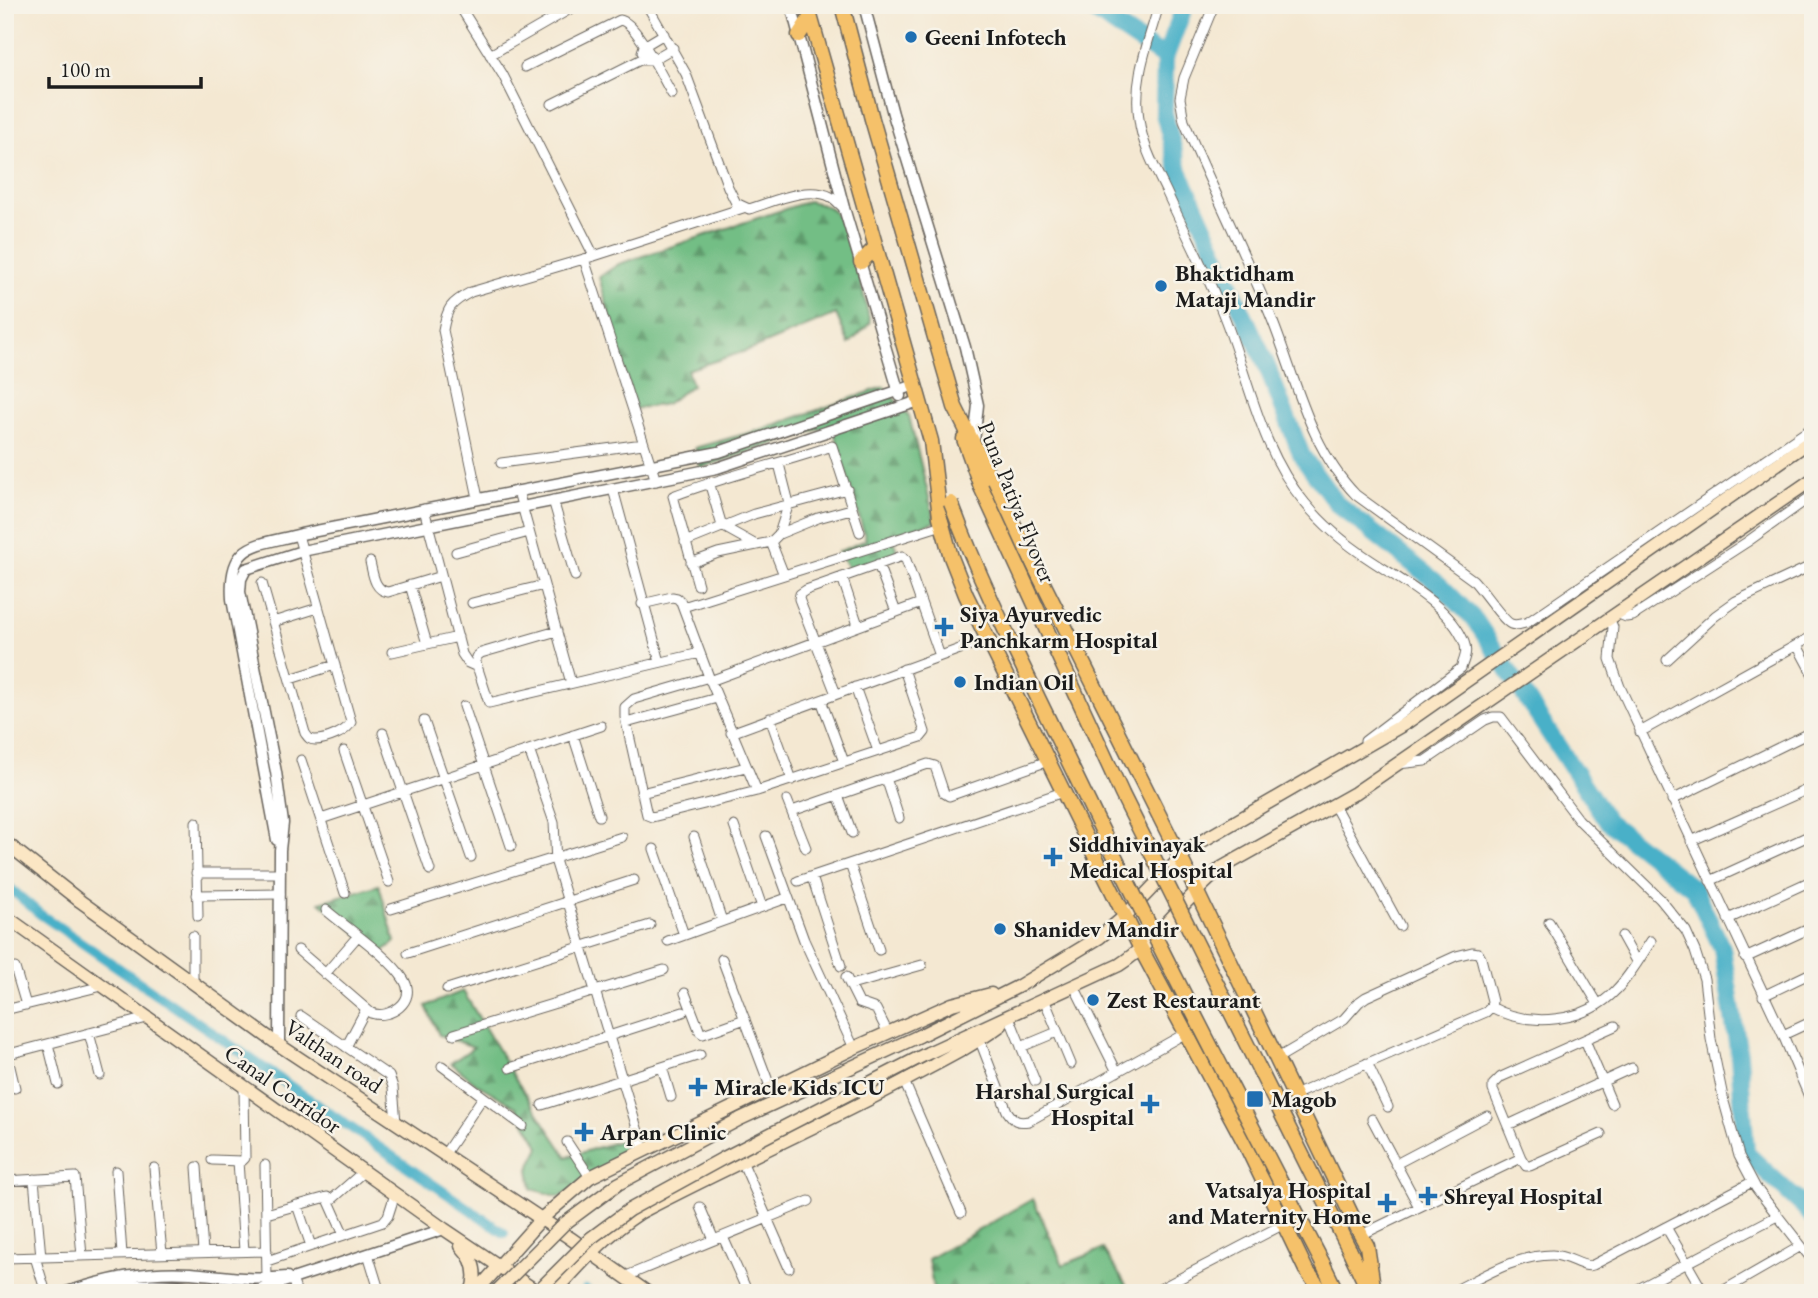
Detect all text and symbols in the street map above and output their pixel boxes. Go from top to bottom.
place label: Geeni Infotech [925,22,1067,52]
marker: Geeni Infotech [903,29,919,45]
scale bar [49,46,201,90]
text: 100 m [60,56,111,83]
place label: Bhaktidham Mataji Mandir [1175,258,1316,314]
marker: Bhaktidham Mataji Mandir [1153,278,1169,294]
street label: Puna Patiya Flyover [971,417,1063,588]
place label: Siya Ayurvedic Panchkarm Hospital [960,599,1158,655]
marker: Siya Ayurvedic Panchkarm Hospital [934,617,954,637]
place label: Indian Oil [974,667,1075,697]
marker: Indian Oil [952,674,968,690]
place label: Siddhivinayak Medical Hospital [1069,829,1233,885]
marker: Siddhivinayak Medical Hospital [1043,847,1063,867]
place label: Shanidev Mandir [1014,914,1180,944]
marker: Shanidev Mandir [992,921,1008,937]
place label: Zest Restaurant [1107,985,1261,1015]
marker: Zest Restaurant [1085,992,1101,1008]
street label: Valthan road [279,1012,389,1100]
street label: Canal Corridor [219,1038,348,1141]
place label: Miracle Kids ICU [714,1072,885,1102]
place label: Harshal Surgical Hospital [975,1076,1134,1132]
marker: Miracle Kids ICU [688,1077,708,1097]
place label: Magob [1271,1084,1337,1114]
marker: Magob [1245,1089,1265,1109]
marker: Harshal Surgical Hospital [1140,1094,1160,1114]
place label: Arpan Clinic [599,1117,727,1147]
marker: Arpan Clinic [574,1122,594,1142]
place label: Vatsalya Hospital and Maternity Home [1168,1175,1371,1231]
place label: Shreyal Hospital [1444,1181,1603,1211]
marker: Shreyal Hospital [1418,1186,1438,1206]
marker: Vatsalya Hospital and Maternity Home [1377,1193,1397,1213]

